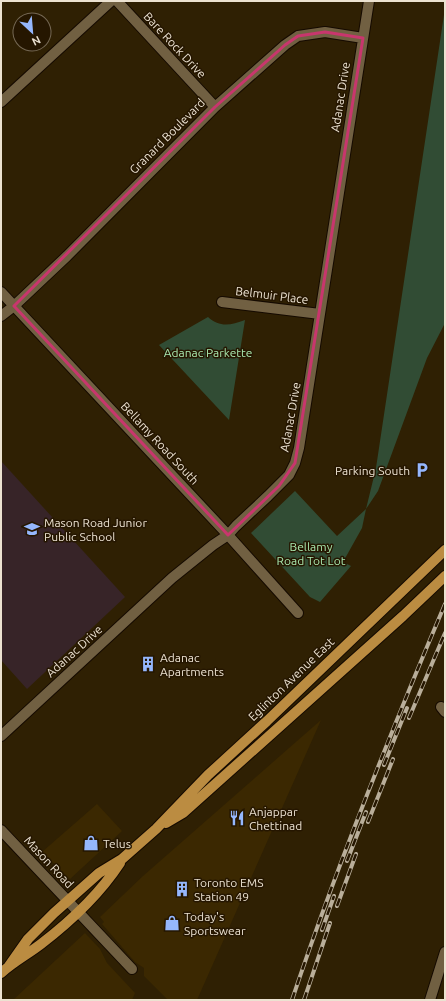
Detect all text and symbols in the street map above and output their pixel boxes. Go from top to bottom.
street label: Bare Rock Drive [141,10,209,80]
north arrow [12,12,52,52]
text: N [30,34,43,48]
street label: Adanac Drive [328,61,352,133]
street label: Granard Boulevard [127,96,207,176]
street label: Belmuir Place [235,284,309,306]
park label: Adanac Parkette [164,346,252,359]
street label: Adanac Drive [277,381,303,453]
street label: Bellamy Road South [119,399,201,487]
parking icon: Parking South [413,461,431,479]
place label: Parking South [335,464,410,477]
place label: Mason Road Junior Public School [44,516,147,543]
school or university icon: Mason Road Junior Public School [23,520,41,538]
park label: Bellamy Road Tot Lot [277,540,346,567]
street label: Adanac Drive [43,623,105,679]
street label: Eglinton Avenue East [246,635,337,723]
place label: Adanac Apartments [160,651,224,678]
building icon: Adanac Apartments [139,655,157,673]
place label: Anjappar Chettinad [249,805,302,832]
restaurant icon: Anjappar Chettinad [228,809,246,827]
street label: Mason Road [22,833,76,891]
shop icon: Telus [82,834,100,852]
place label: Telus [103,837,131,850]
place label: Toronto EMS Station 49 [194,876,263,903]
building icon: Toronto EMS Station 49 [173,880,191,898]
place label: Today's Sportswear [184,910,246,937]
shop icon: Today's Sportswear [163,914,181,932]

